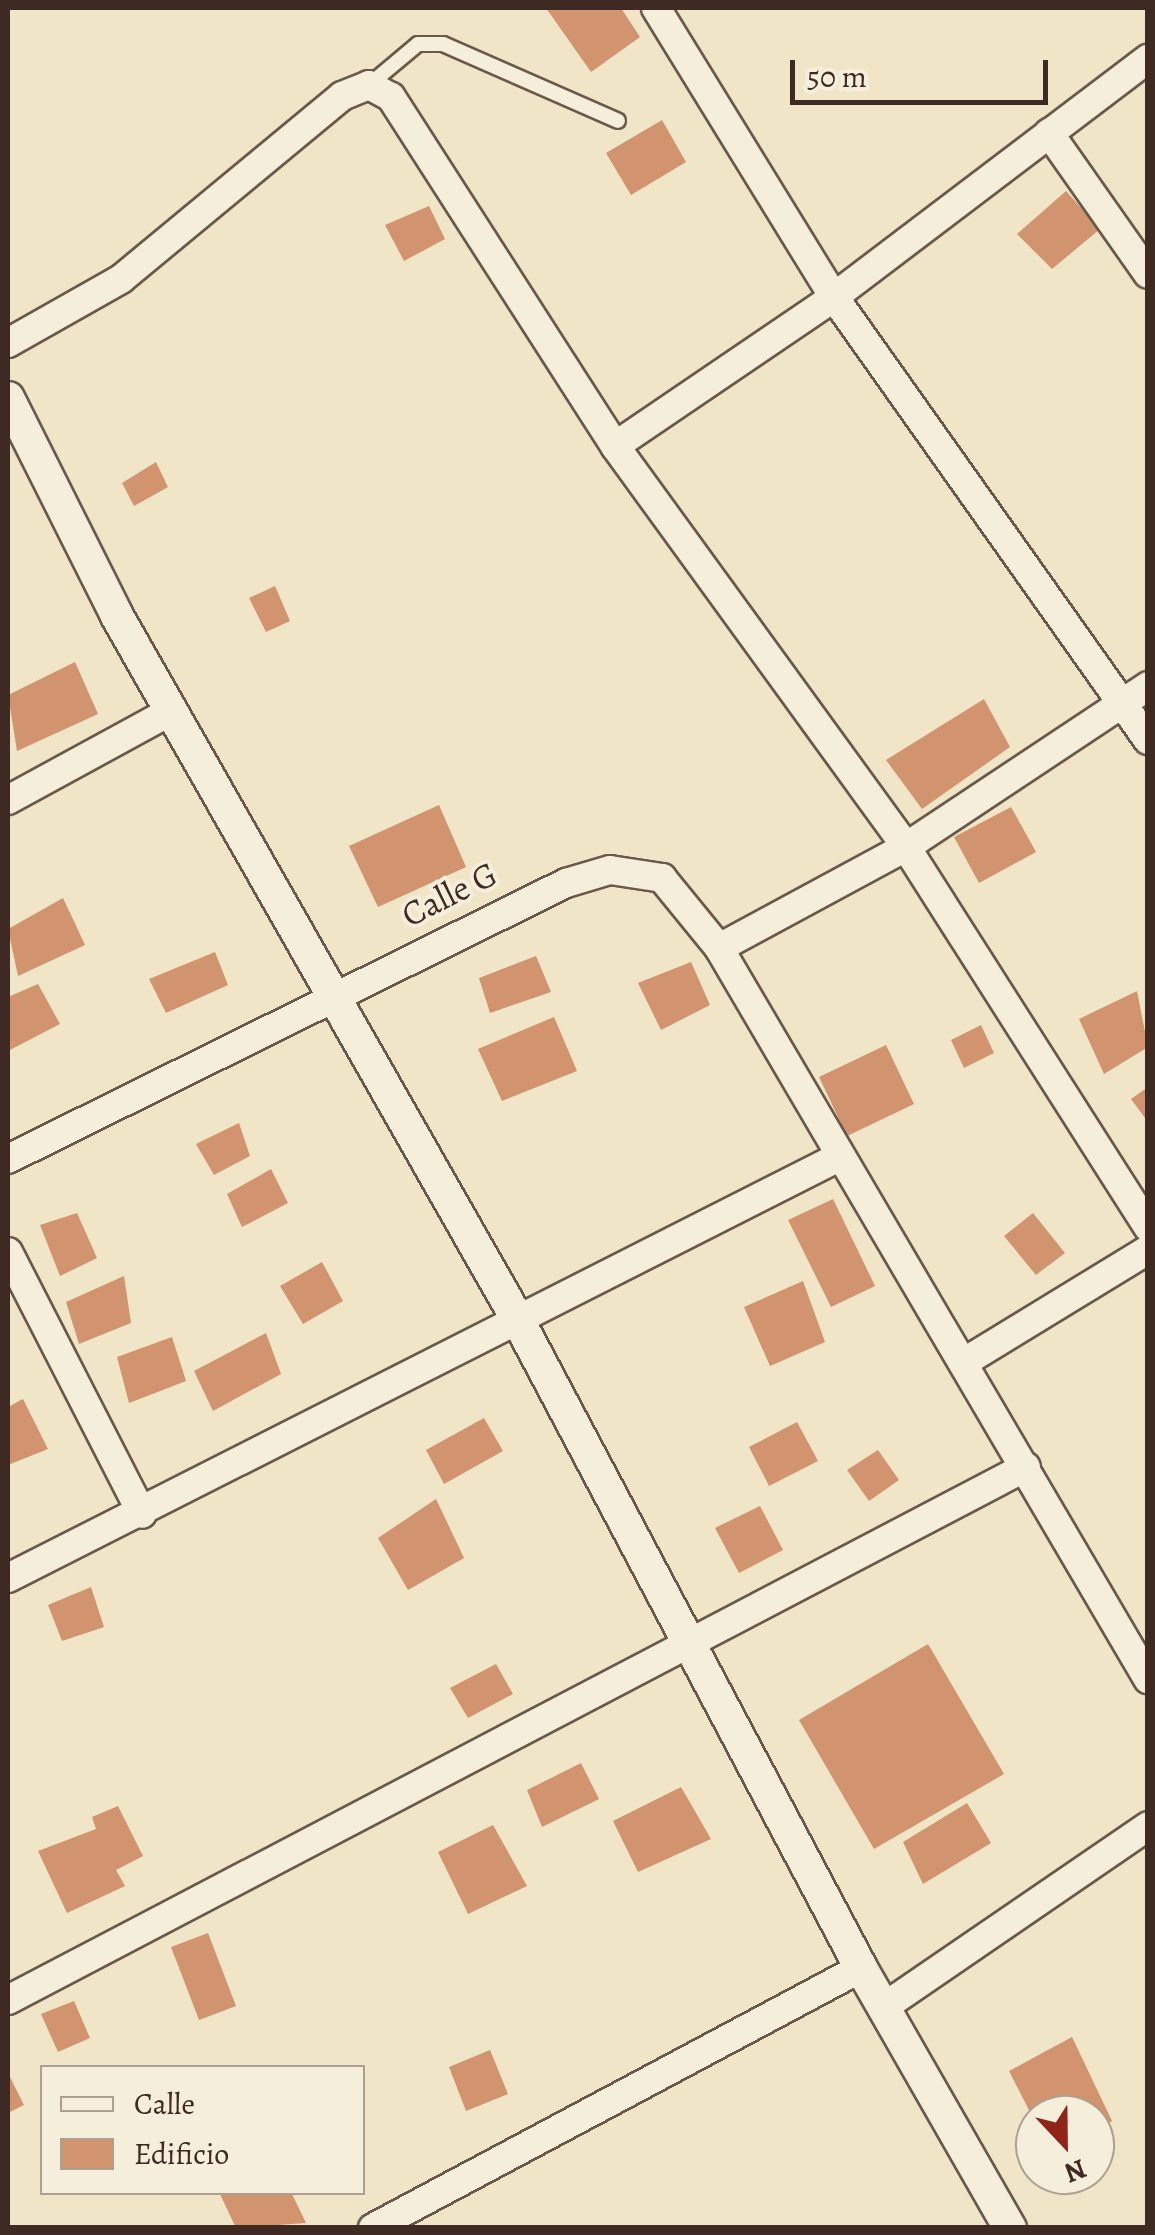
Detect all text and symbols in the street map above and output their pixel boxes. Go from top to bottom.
scale bar [795,40,1052,102]
text: 50 m [807,57,867,97]
street label: Calle G [394,852,504,936]
legend [40,2065,365,2195]
text: Calle [134,2084,195,2124]
north arrow [1015,2095,1115,2195]
text: Edificio [134,2134,229,2174]
text: N [1059,2150,1092,2192]

